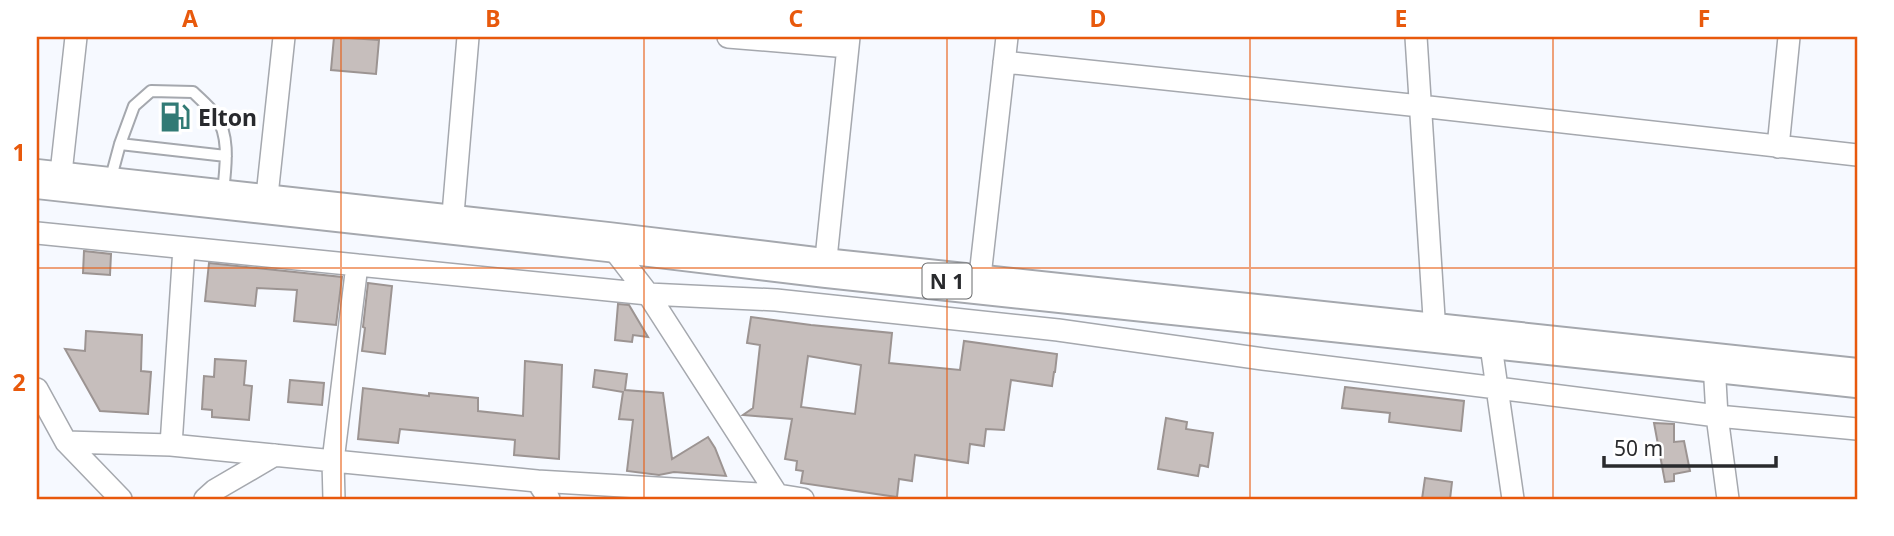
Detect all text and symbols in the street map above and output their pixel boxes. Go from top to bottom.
text: A [182,2,198,34]
text: B [485,2,501,34]
text: C [789,2,804,34]
text: D [1090,2,1106,34]
text: E [1395,2,1407,34]
text: F [1698,2,1710,34]
fuel station icon: Elton [158,100,192,134]
place label: Elton [198,101,257,133]
text: 1 [12,136,26,168]
road number: N 1 [922,264,972,298]
text: 2 [12,366,26,398]
scale bar [1604,424,1775,468]
text: 50 m [1614,434,1663,462]

